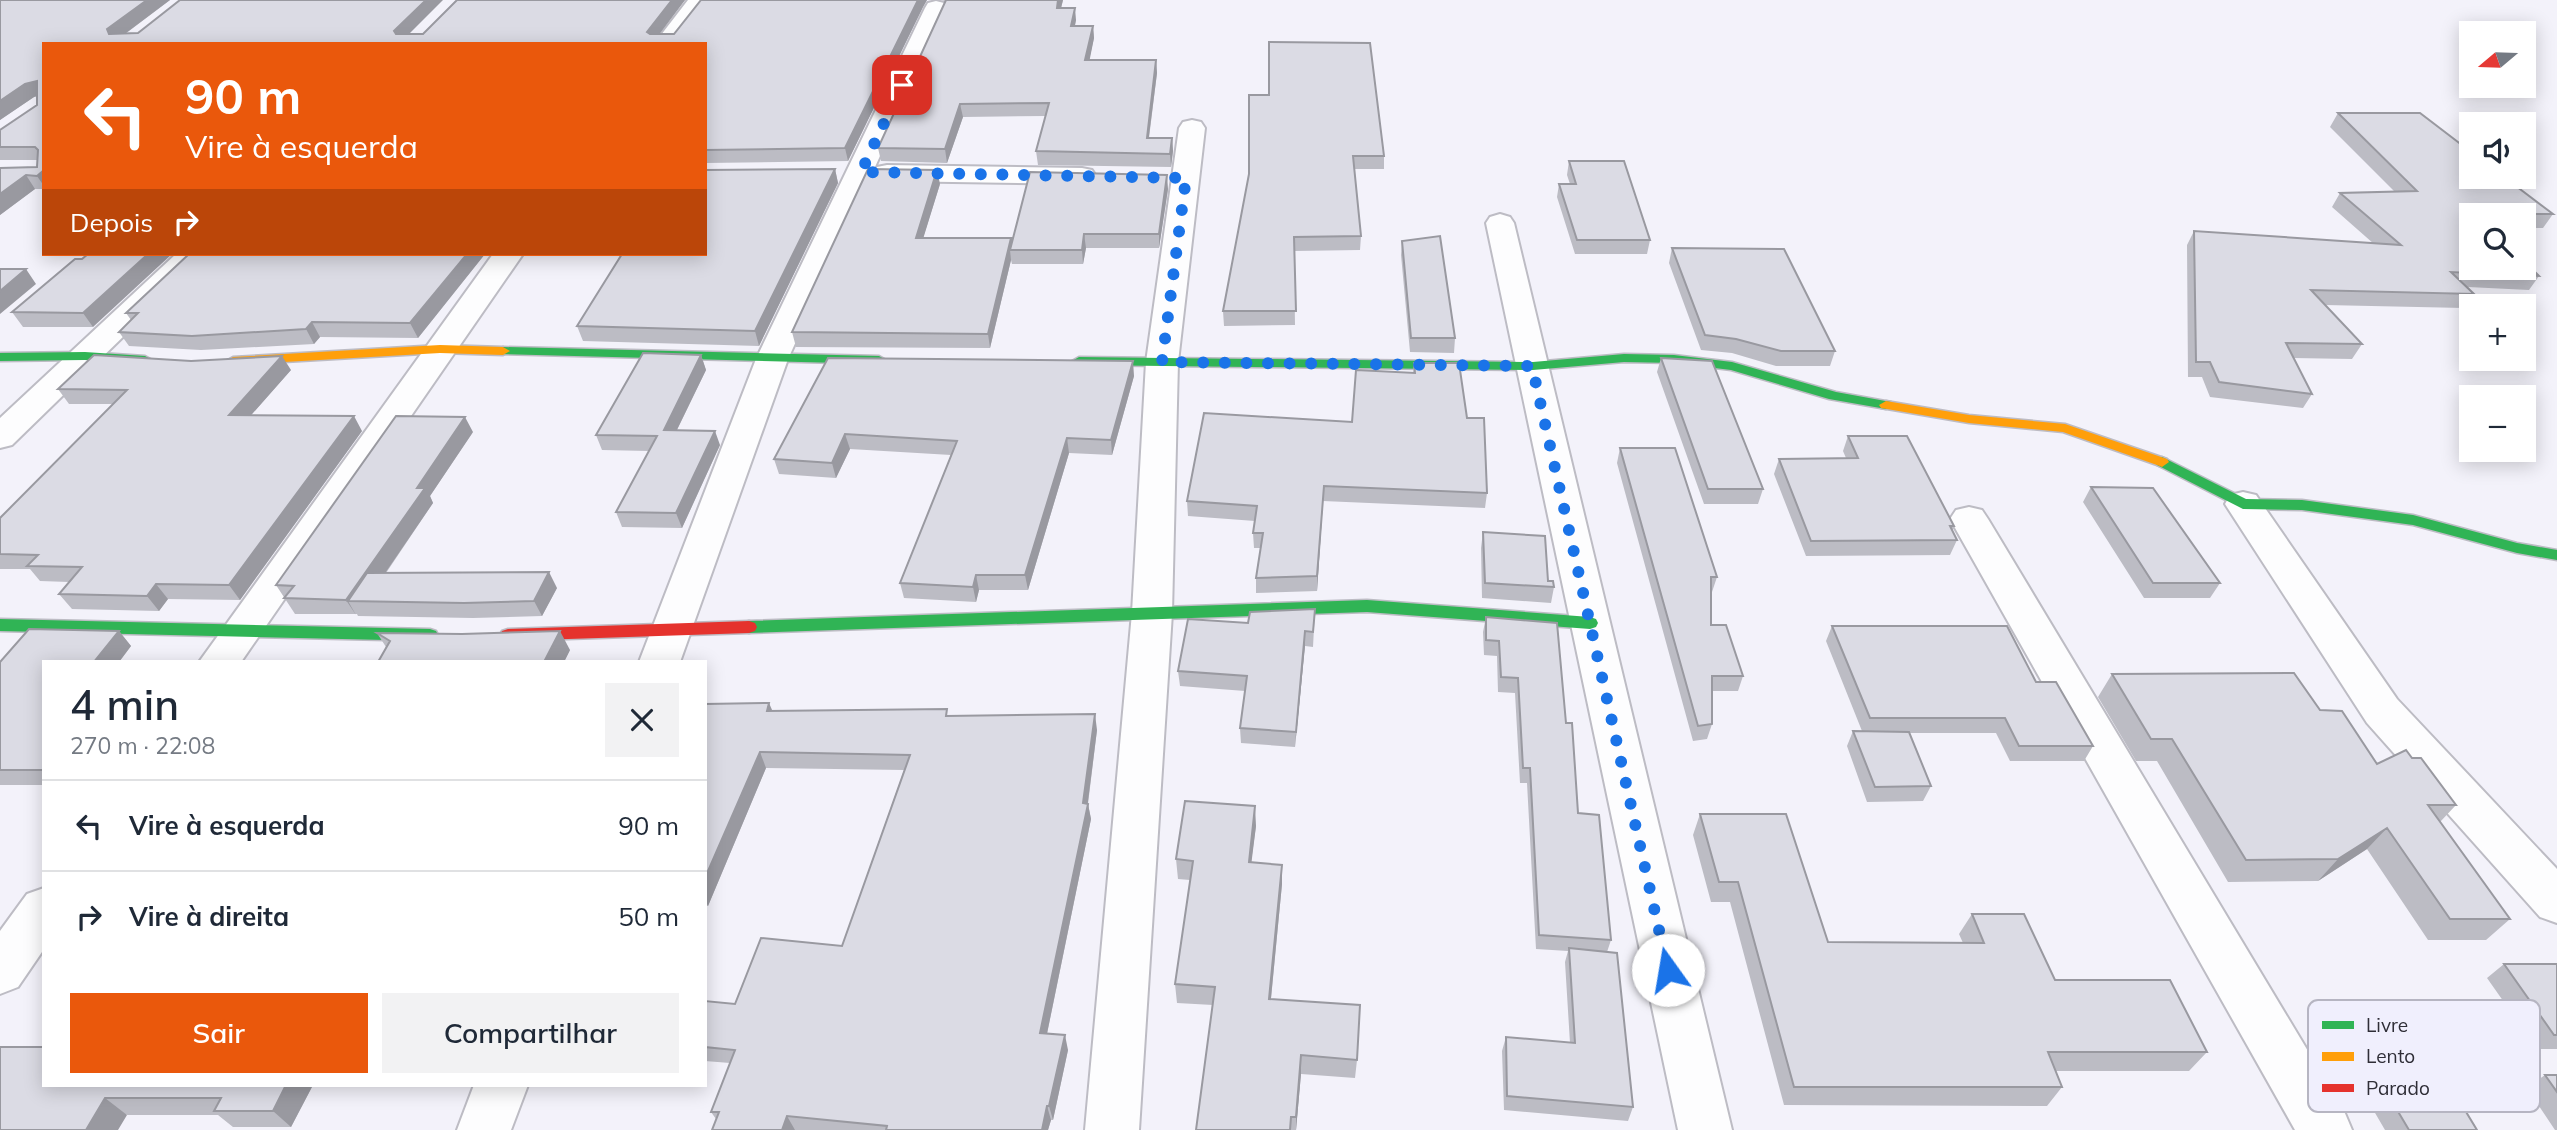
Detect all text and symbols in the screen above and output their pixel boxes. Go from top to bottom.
north arrow [2459,21,2536,98]
map controls [2459,21,2536,462]
pin [872,55,932,115]
text: 90 m [185,65,301,126]
icon: arrive [883,66,921,104]
icon: left [70,70,161,161]
button: sound [2459,112,2536,189]
text: Vire à esquerda [185,126,418,166]
icon: right [167,203,205,241]
button: search [2459,203,2536,280]
text: Depois [70,206,153,239]
button: + [2459,294,2536,371]
button: − [2459,385,2536,462]
text: 4 min [70,678,179,731]
button: close [605,683,679,757]
text: 270 m · 22:08 [70,731,215,760]
icon: left [70,807,108,845]
text: Vire à esquerda [129,809,325,842]
text: 90 m [618,809,679,842]
icon: right [70,898,108,936]
text: Vire à direita [129,900,289,933]
text: 50 m [618,900,679,933]
position arrow [1631,933,1705,1007]
button: Sair [70,993,368,1073]
button: Compartilhar [382,993,679,1073]
legend [2308,1000,2540,1112]
text: Livre [2366,1013,2408,1037]
text: Lento [2366,1044,2415,1068]
text: Parado [2366,1076,2430,1100]

